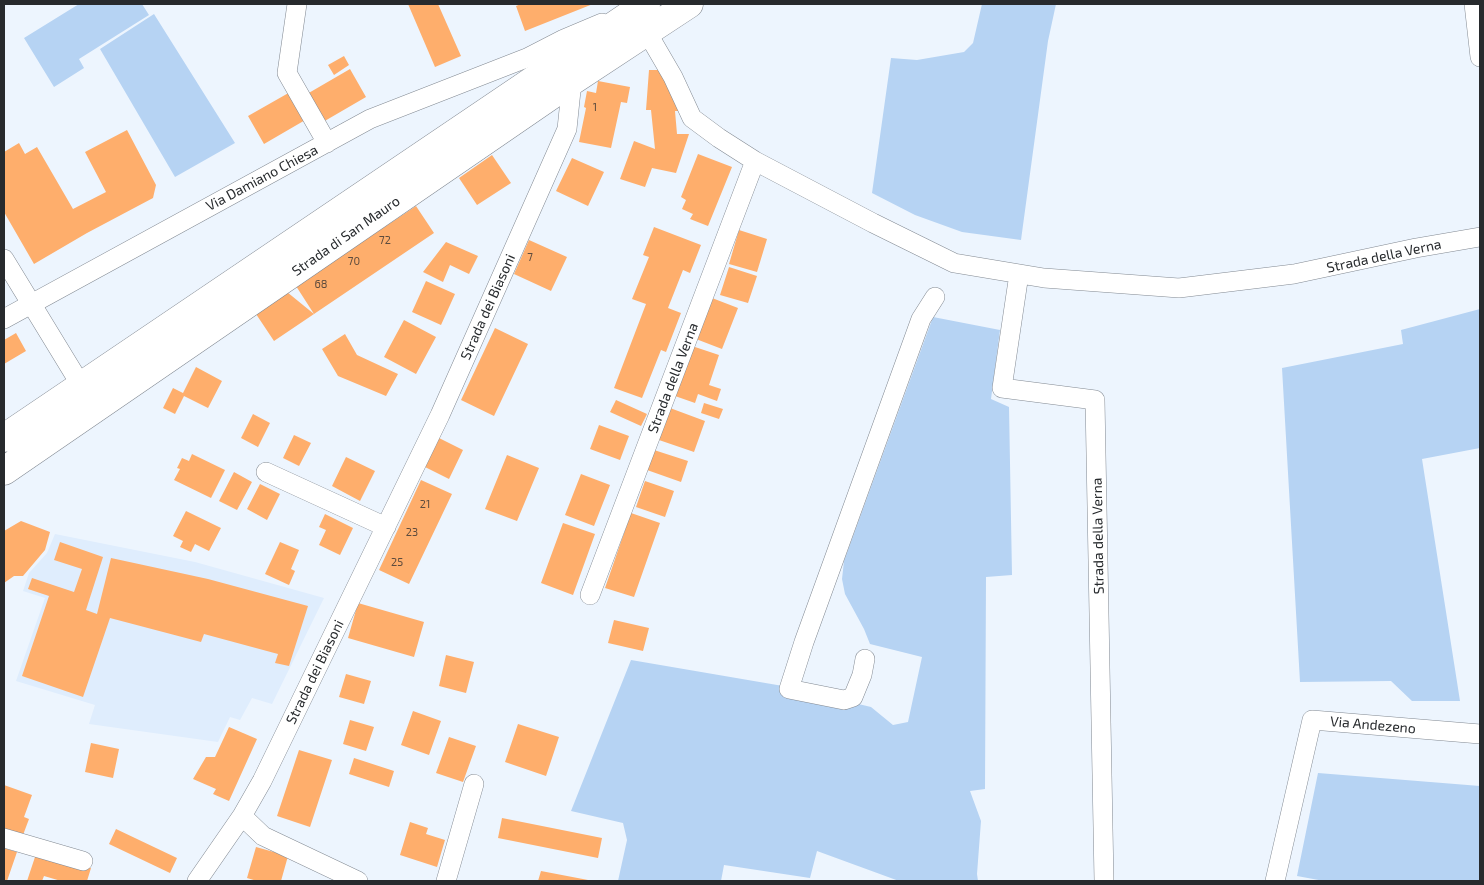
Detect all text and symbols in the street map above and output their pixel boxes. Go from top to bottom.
house number: 1 [593,100,597,114]
street label: Via Damiano Chiesa [203,141,321,215]
street label: Strada di San Mauro [289,192,403,280]
house number: 72 [379,233,391,247]
street label: Strada della Verna [1325,236,1443,276]
house number: 7 [527,250,533,264]
street label: Strada dei Biasoni [457,252,519,362]
house number: 70 [348,254,360,268]
house number: 68 [315,277,327,291]
street label: Strada della Verna [644,320,702,436]
street label: Strada della Verna [1089,477,1107,595]
house number: 21 [420,497,430,511]
house number: 23 [406,525,418,539]
house number: 25 [391,555,403,569]
street label: Strada dei Biasoni [282,617,348,727]
street label: Via Andezeno [1329,713,1417,737]

